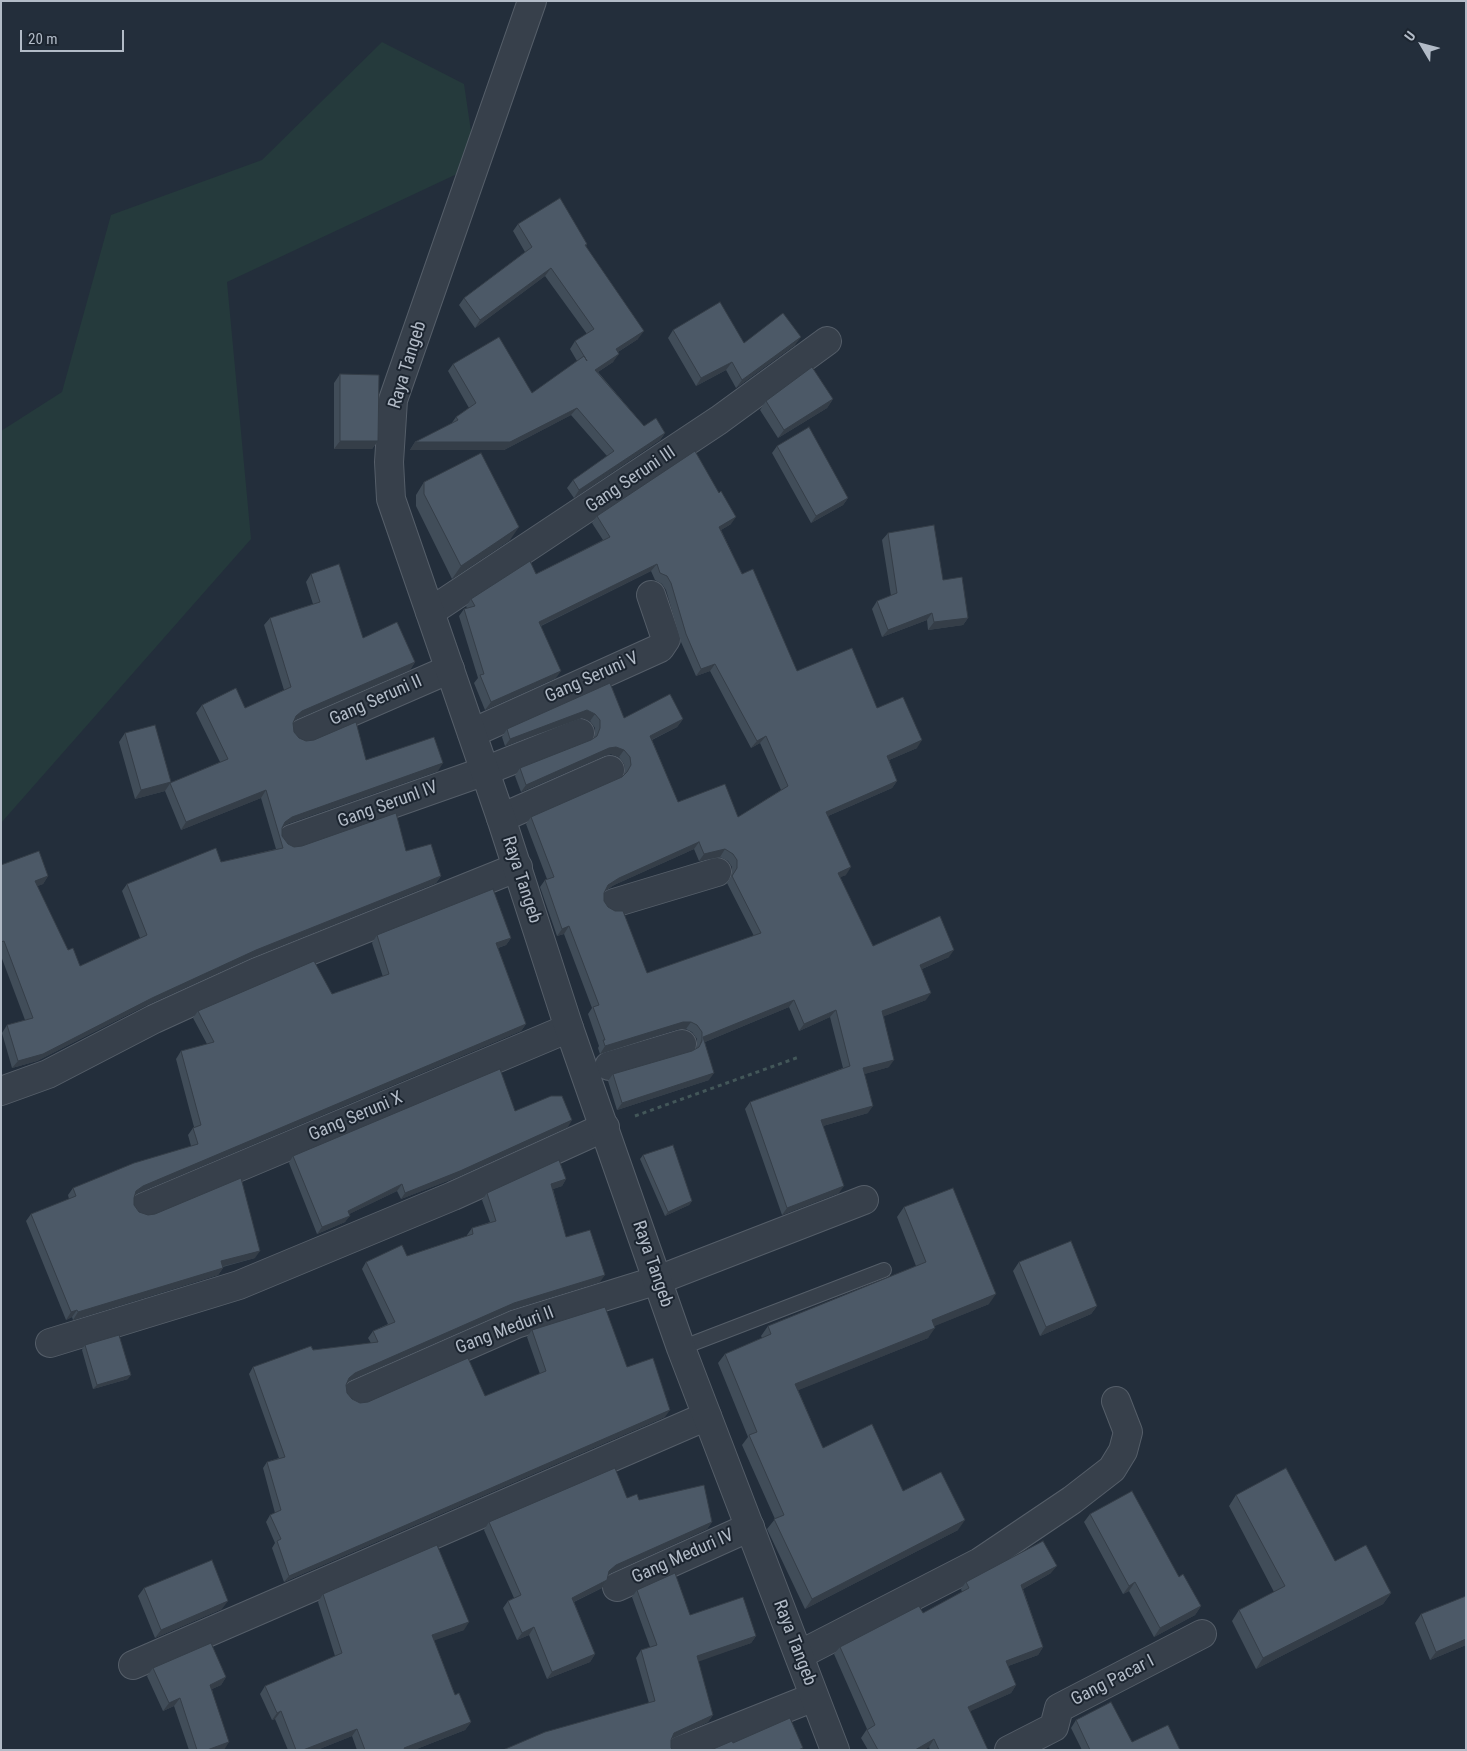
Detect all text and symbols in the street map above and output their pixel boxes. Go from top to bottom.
scale bar [22,20,126,52]
north arrow [1397,20,1447,70]
text: U [1401,28,1419,44]
text: 20 m [28,30,58,48]
street label: Raya Tangeb [385,319,431,411]
street label: Gang Seruni III [582,442,680,518]
street label: Gang Seruni V [542,648,642,708]
street label: Gang Seruni II [326,671,426,731]
street label: Gang SerunI IV [335,777,441,833]
street label: Raya Tangeb [497,834,545,926]
street label: Gang Seruni X [306,1088,406,1146]
street label: Raya Tangeb [627,1218,677,1310]
street label: Gang Meduri II [453,1302,557,1360]
street label: Gang Meduri IV [629,1525,737,1589]
street label: Raya Tangeb [768,1597,820,1689]
street label: Gang Pacar I [1068,1651,1158,1711]

